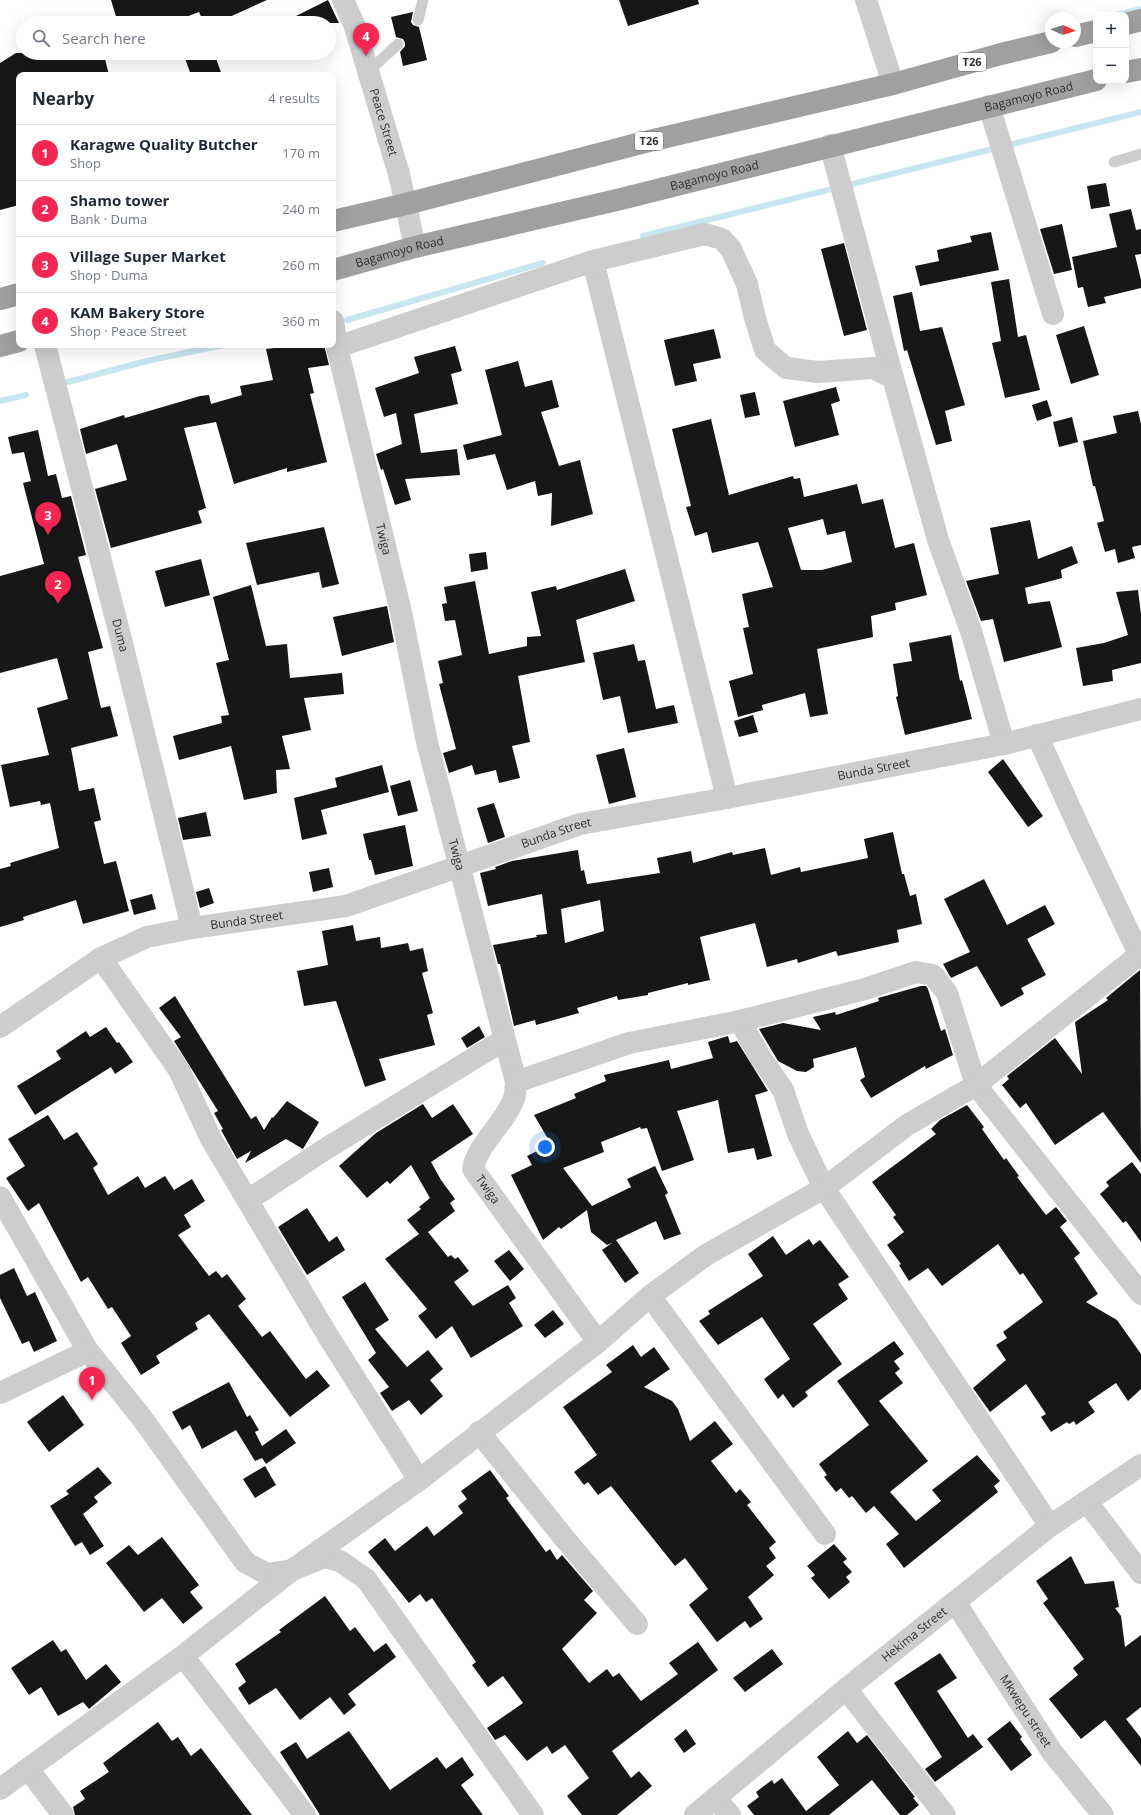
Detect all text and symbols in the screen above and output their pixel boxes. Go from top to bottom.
north arrow [1045,12,1081,48]
map controls [1093,12,1129,84]
button: + [1093,12,1129,48]
search box [16,16,336,60]
pin: 4 [353,23,379,56]
icon: search [30,27,52,49]
text: Search here [62,28,146,48]
button: − [1093,48,1129,84]
road number: T26 [958,53,986,71]
street label: Bagamoyo Road [982,77,1075,116]
street label: Peace Street [366,86,402,158]
text: Nearby [32,87,94,110]
text: 4 results [268,89,320,107]
road number: T26 [635,132,663,150]
text: Karagwe Quality Butcher [70,134,258,154]
text: 1 [41,144,49,162]
text: 170 m [282,144,320,162]
text: Shop [70,154,101,172]
street label: Bagamoyo Road [668,156,760,194]
text: Shamo tower [70,190,169,210]
text: 2 [41,200,49,218]
text: 240 m [282,200,320,218]
text: Bank · Duma [70,210,147,228]
street label: Bagamoyo Road [353,232,445,271]
text: Village Super Market [70,246,226,266]
text: 3 [41,256,49,274]
text: 260 m [282,256,320,274]
text: Shop · Duma [70,266,148,284]
text: KAM Bakery Store [70,302,205,322]
text: 4 [41,312,49,330]
text: 360 m [282,312,320,330]
text: Shop · Peace Street [70,322,187,340]
pin: 3 [35,502,61,535]
street label: Twiga [372,521,396,557]
pin: 2 [45,571,71,604]
street label: Duma [108,617,133,654]
street label: Bunda Street [836,754,911,784]
street label: Bunda Street [519,813,593,852]
street label: Twiga [445,837,469,872]
street label: Bunda Street [209,906,284,933]
your location [535,1137,555,1157]
street label: Twiga [472,1171,505,1207]
pin: 1 [79,1367,105,1400]
street label: Hekima Street [878,1603,950,1666]
street label: Mkwepu street [996,1671,1056,1751]

